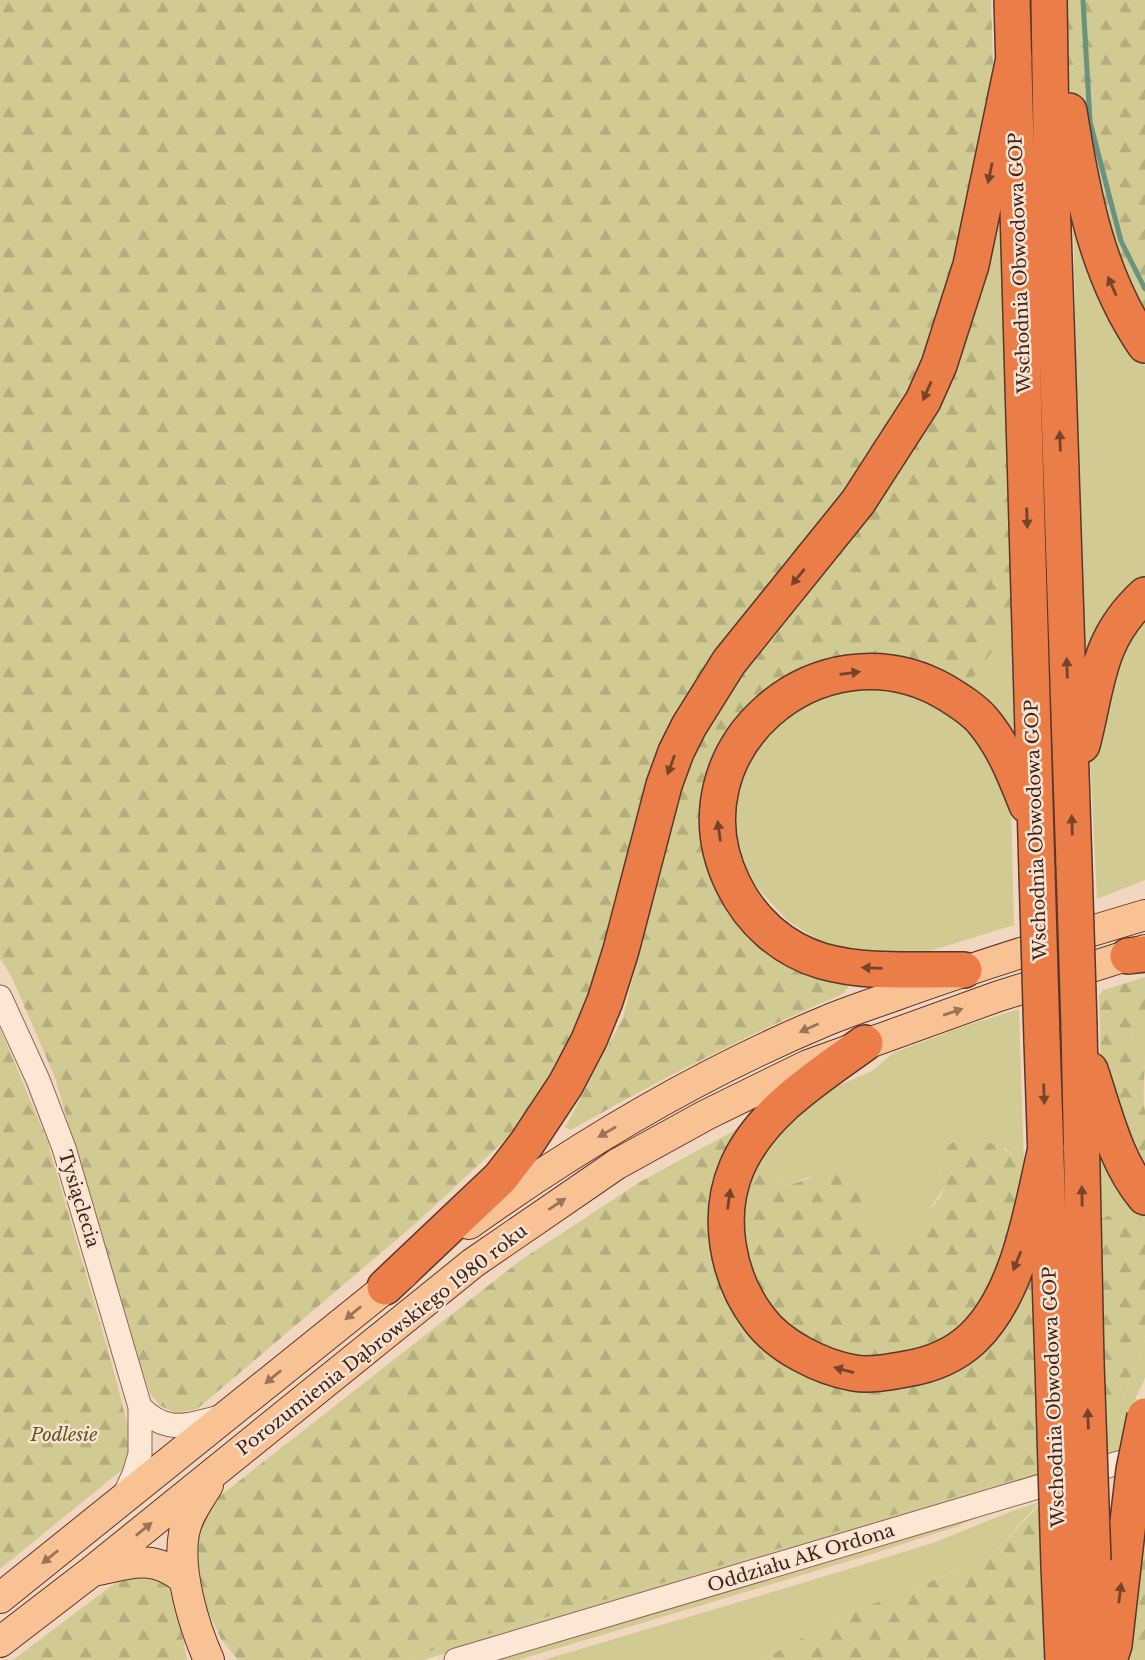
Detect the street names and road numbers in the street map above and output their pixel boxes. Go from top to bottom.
street label: Wschodnia Obwodowa GOP [1004,132,1036,395]
street label: Wschodnia Obwodowa GOP [1020,699,1052,962]
street label: Tysiąclecia [54,1148,104,1250]
street label: Porozumienia Dąbrowskiego 1980 roku [232,1220,532,1460]
street label: Wschodnia Obwodowa GOP [1038,1266,1070,1529]
street label: Oddziału AK Ordona [705,1519,897,1597]

